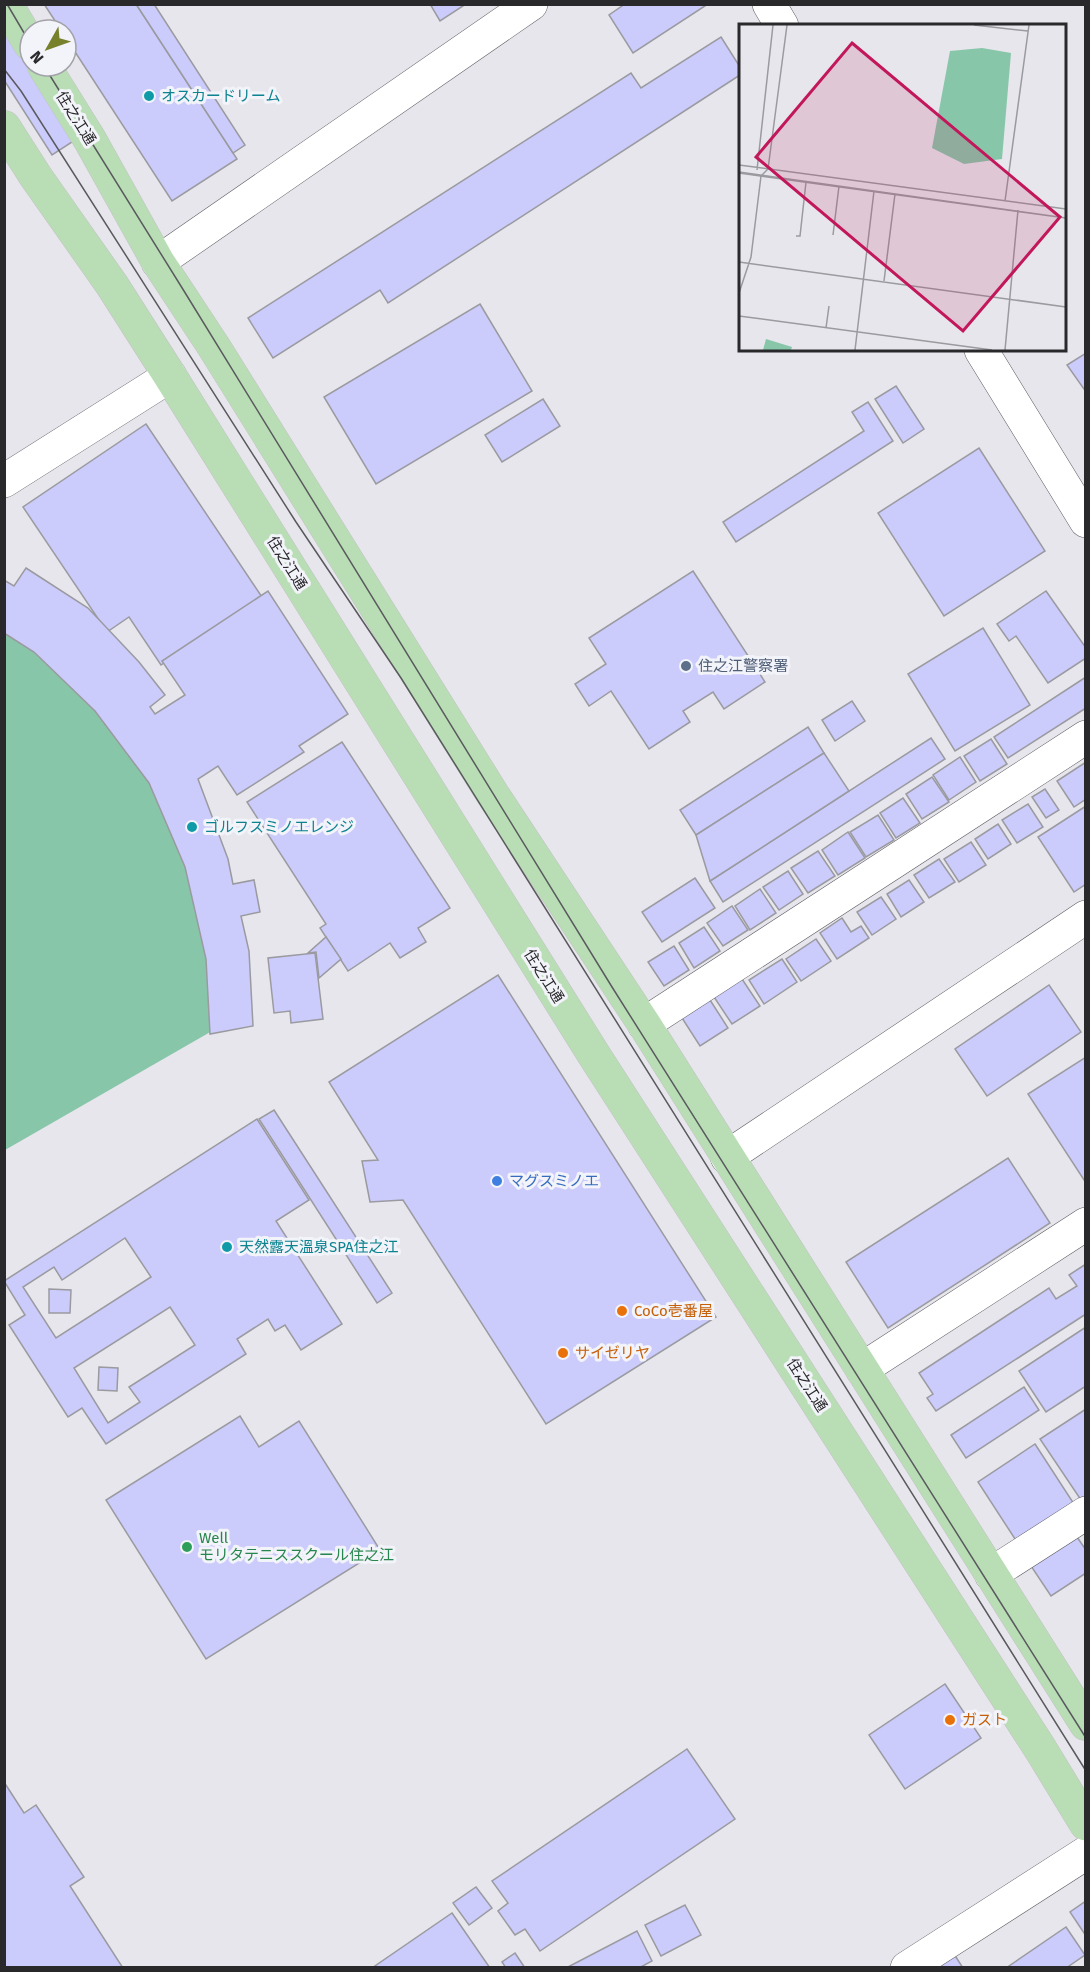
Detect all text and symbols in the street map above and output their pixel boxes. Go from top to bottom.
north arrow [18,18,78,78]
inset map [739,24,1066,351]
text: N [26,47,48,67]
place label: オスカードリーム [161,87,281,105]
street label: 住之江通 [52,88,100,148]
marker: オスカードリーム [142,89,156,103]
street label: 住之江通 [263,533,311,593]
place label: 住之江警察署 [698,657,788,675]
marker: 住之江警察署 [679,659,693,673]
place label: ゴルフスミノエレンジ [204,818,354,836]
marker: ゴルフスミノエレンジ [185,820,199,834]
street label: 住之江通 [520,946,568,1006]
place label: マグスミノエ [509,1172,599,1190]
marker: マグスミノエ [490,1174,504,1188]
place label: 天然露天溫泉SPA住之江 [239,1238,399,1256]
marker: 天然露天溫泉SPA住之江 [220,1240,234,1254]
place label: CoCo壱番屋 [634,1302,713,1320]
marker: CoCo壱番屋 [615,1304,629,1318]
place label: サイゼリヤ [575,1344,650,1362]
marker: サイゼリヤ [556,1346,570,1360]
street label: 住之江通 [783,1355,831,1415]
place label: Well モリタテニススクール住之江 [199,1529,394,1564]
marker: Well モリタテニススクール住之江 [180,1540,194,1554]
place label: ガスト [962,1711,1007,1729]
marker: ガスト [943,1713,957,1727]

